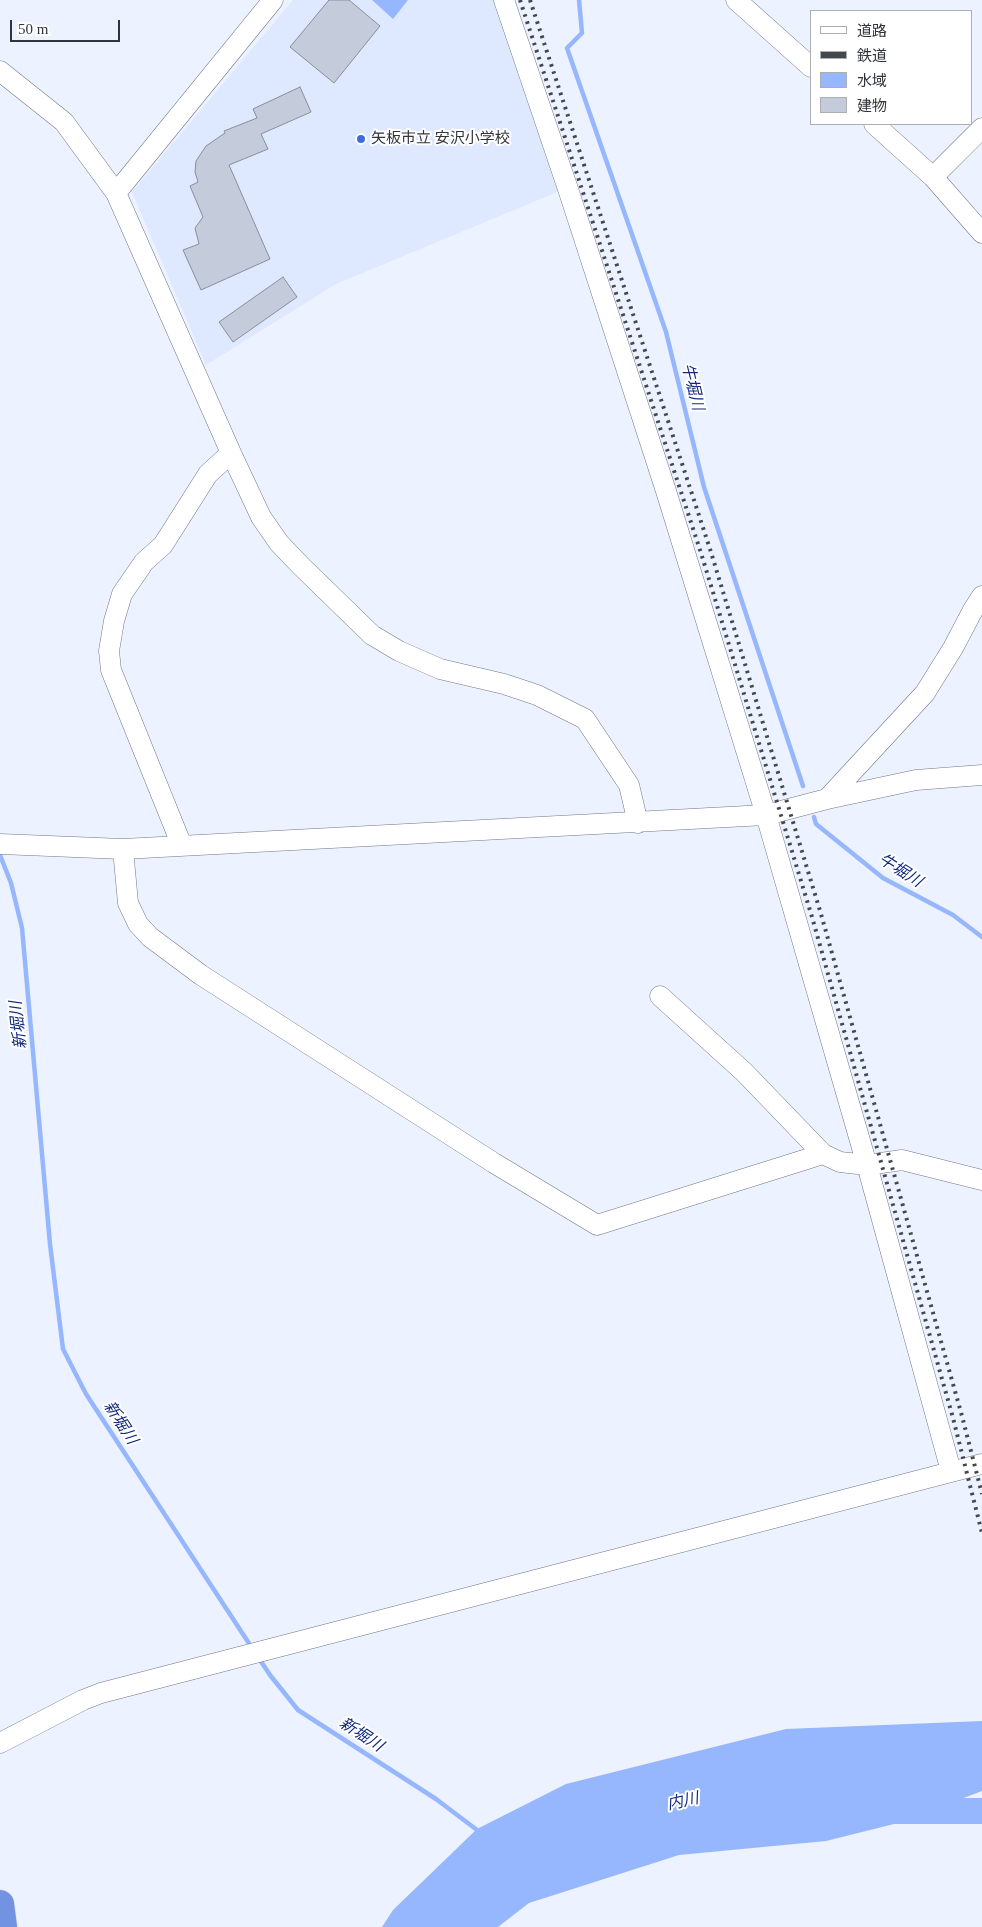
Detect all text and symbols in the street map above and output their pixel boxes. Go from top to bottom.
scale bar [12,10,122,42]
legend [810,10,972,125]
text: 50 m [18,21,48,37]
text: 道路 [857,23,887,39]
text: 鉄道 [857,48,887,64]
text: 水域 [857,73,887,89]
text: 建物 [857,98,887,114]
place label: 矢板市立 安沢小学校 [371,130,510,148]
marker: 矢板市立 安沢小学校 [355,133,367,145]
water label: 牛堀川 [677,361,707,413]
water label: 牛堀川 [875,850,925,892]
water label: 新堀川 [7,1000,31,1050]
water label: 新堀川 [99,1398,141,1448]
water label: 新堀川 [336,1714,386,1756]
water label: 内川 [665,1789,701,1815]

